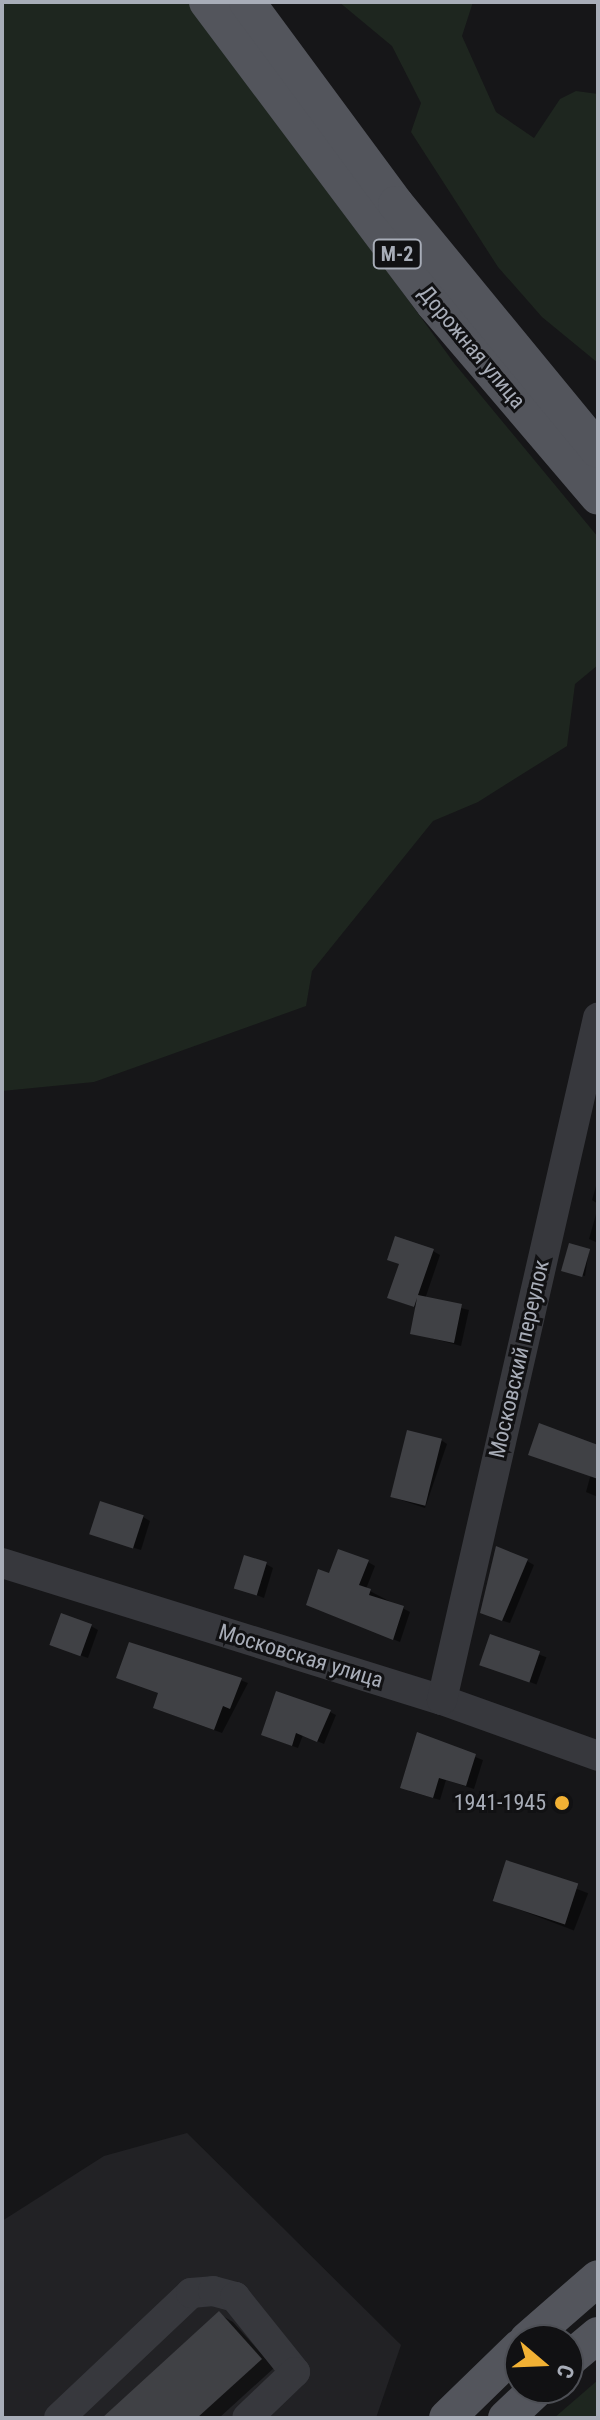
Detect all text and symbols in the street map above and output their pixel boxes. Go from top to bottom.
road number: М-2 [371,238,423,270]
street label: Дорожная улица [413,280,531,414]
street label: Московский переулок [483,1257,555,1461]
street label: Московская улица [216,1618,386,1694]
place label: 1941-1945 [454,1790,546,1816]
marker: 1941-1945 [553,1794,571,1812]
north arrow [504,2324,584,2404]
text: С [551,2361,579,2381]

